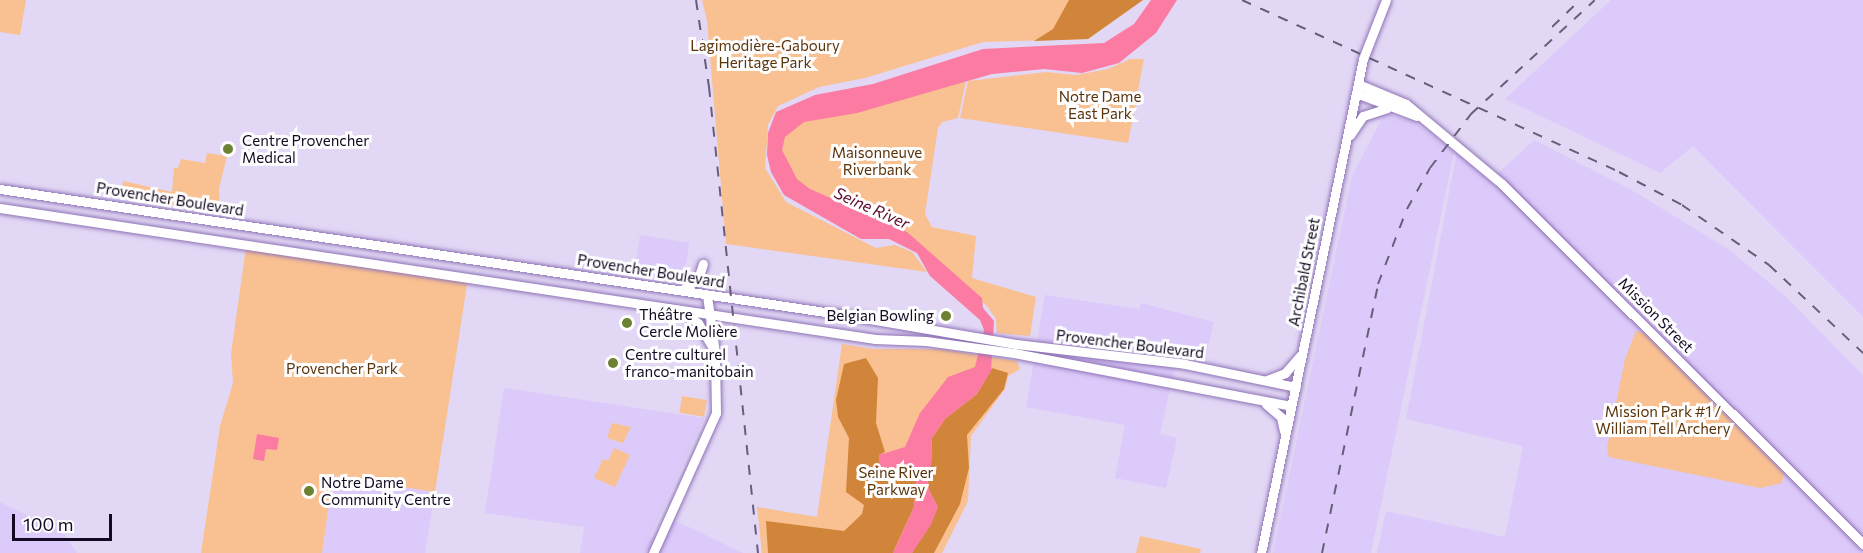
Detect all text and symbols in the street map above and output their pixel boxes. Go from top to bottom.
park label: Lagimodière-Gaboury Heritage Park [690,36,840,71]
park label: Notre Dame East Park [1059,87,1141,122]
place label: Centre Provencher Medical [242,131,369,166]
marker: Centre Provencher Medical [219,140,237,158]
park label: Maisonneuve Riverbank [832,143,922,178]
street label: Provencher Boulevard [95,178,245,220]
water label: Seine River [831,183,913,233]
street label: Archibald Street [1285,216,1323,328]
street label: Provencher Boulevard [576,250,726,292]
street label: Mission Street [1615,274,1697,356]
place label: Théâtre Cercle Molière [639,305,737,340]
place label: Belgian Bowling [827,307,934,325]
marker: Belgian Bowling [939,309,953,323]
marker: Théâtre Cercle Molière [620,316,634,330]
street label: Provencher Boulevard [1055,326,1205,362]
place label: Centre culturel franco-manitobain [625,345,753,380]
marker: Centre culturel franco-manitobain [606,356,620,370]
park label: Provencher Park [286,360,398,378]
park label: Mission Park #1 / William Tell Archery [1595,402,1731,437]
park label: Seine River Parkway [858,463,934,498]
place label: Notre Dame Community Centre [321,473,451,508]
marker: Notre Dame Community Centre [302,484,316,498]
scale bar [15,502,116,540]
text: 100 m [23,513,73,535]

